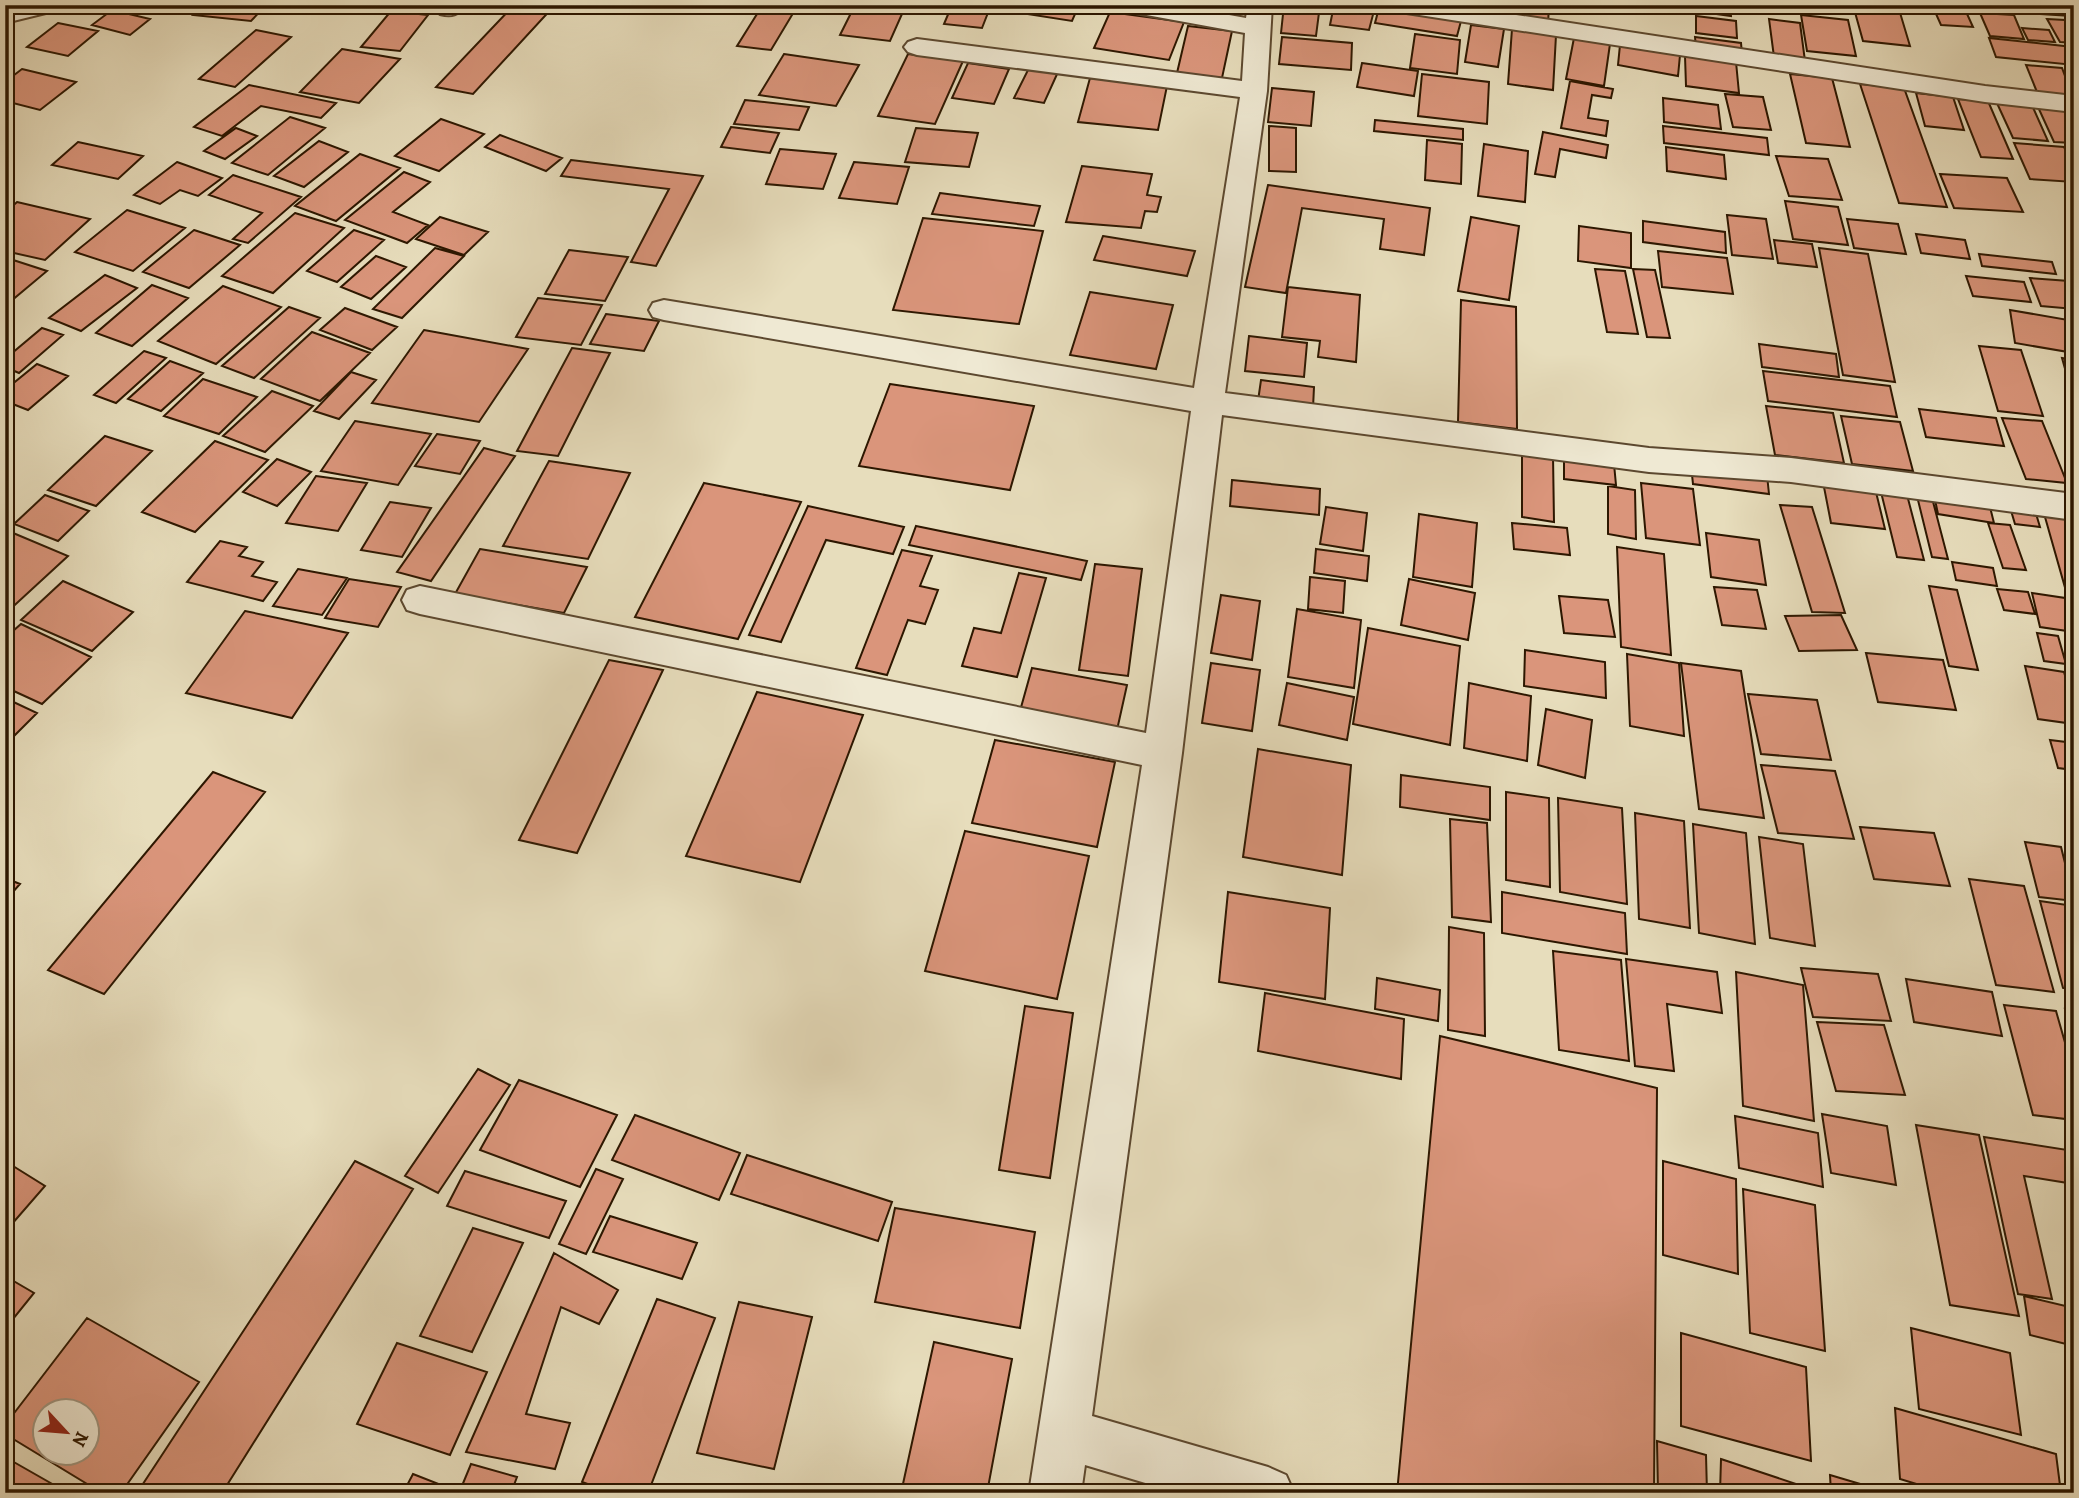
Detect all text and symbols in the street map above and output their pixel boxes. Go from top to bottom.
north arrow [32,1396,102,1466]
text: N [66,1427,95,1451]

